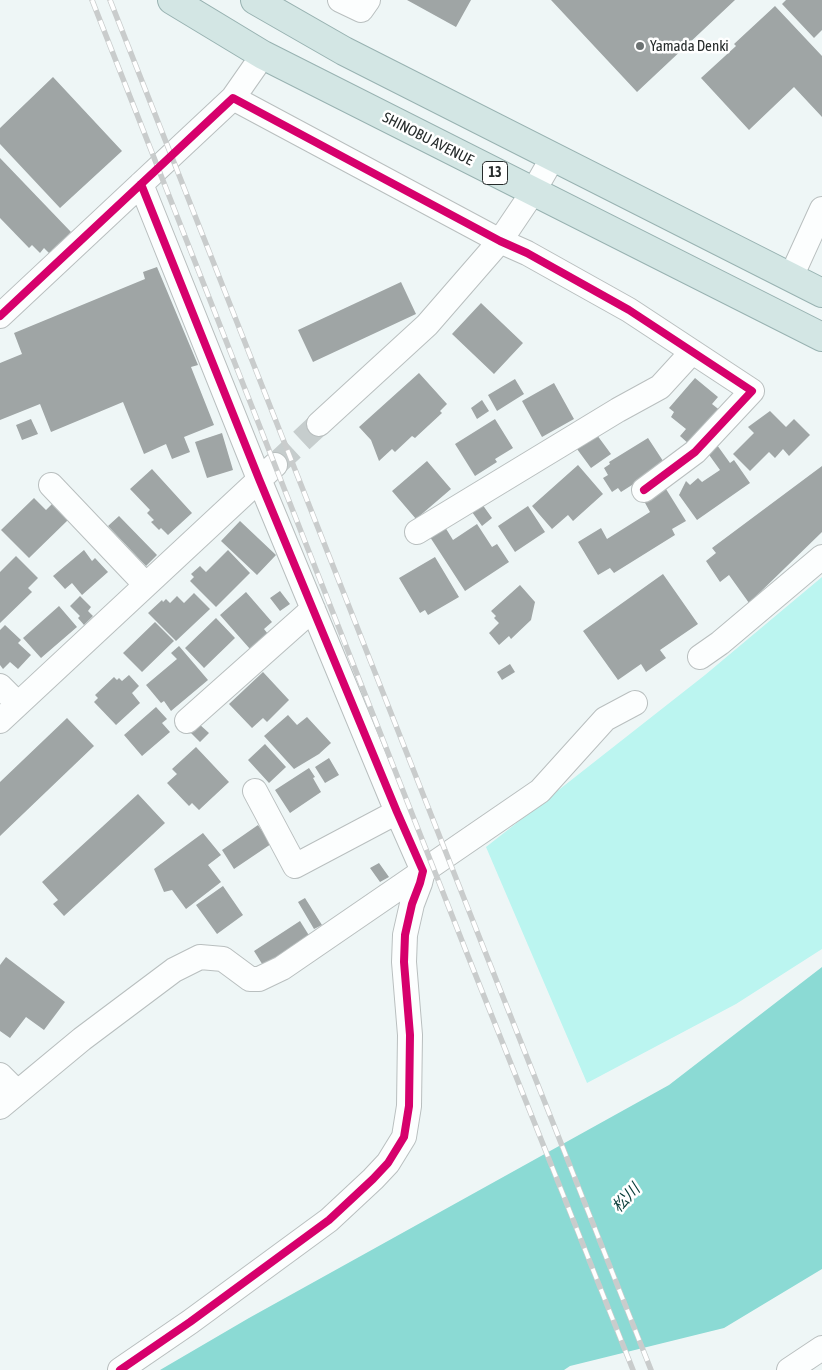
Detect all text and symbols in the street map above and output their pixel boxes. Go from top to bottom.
place label: Yamada Denki [650,37,729,55]
marker: Yamada Denki [634,40,646,52]
street label: SHINOBU AVENUE [380,108,476,170]
road number: 13 [482,162,508,184]
water label: 松川 [608,1180,644,1216]

